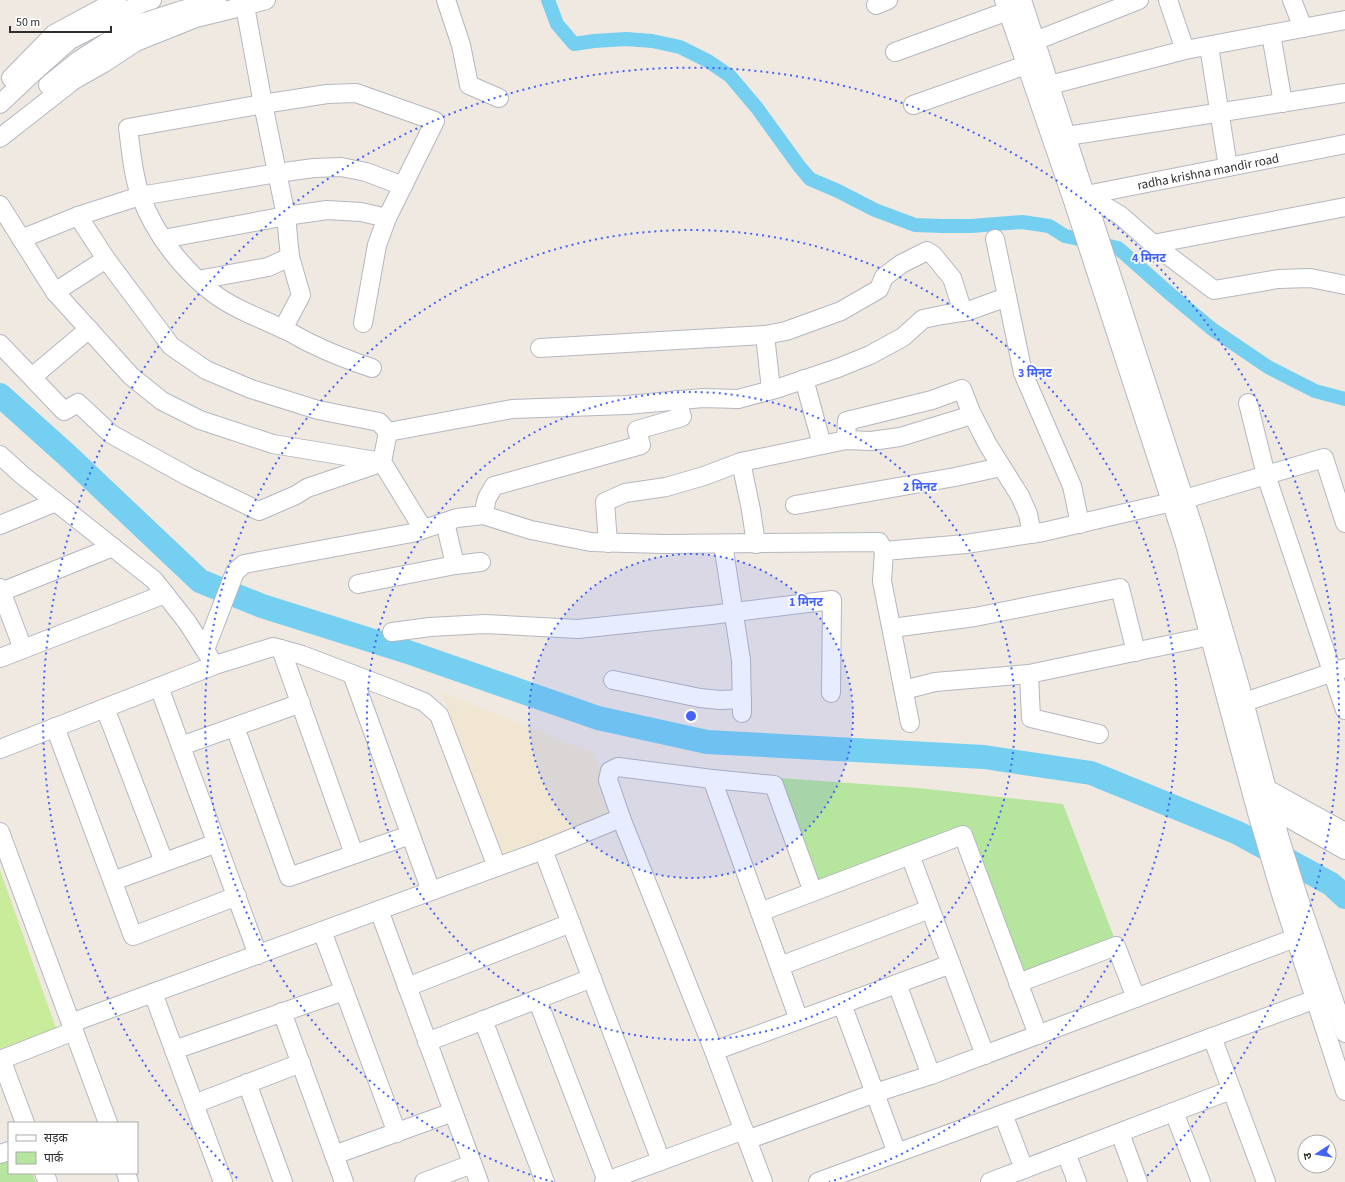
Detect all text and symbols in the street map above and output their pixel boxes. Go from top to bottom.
scale bar [10,8,111,34]
text: 50 m [16,14,40,31]
street label: radha krishna mandir road [1136,149,1281,195]
text: 4 मिनट [1132,250,1166,267]
text: 3 मिनट [1018,365,1052,382]
text: 2 मिनट [903,479,937,496]
text: 1 मिनट [789,594,823,611]
centre of rings [684,709,698,723]
legend [8,1122,138,1174]
text: सड़क [44,1130,69,1147]
north arrow [1297,1134,1337,1174]
text: पार्क [44,1150,64,1167]
text: उ [1300,1151,1316,1161]

